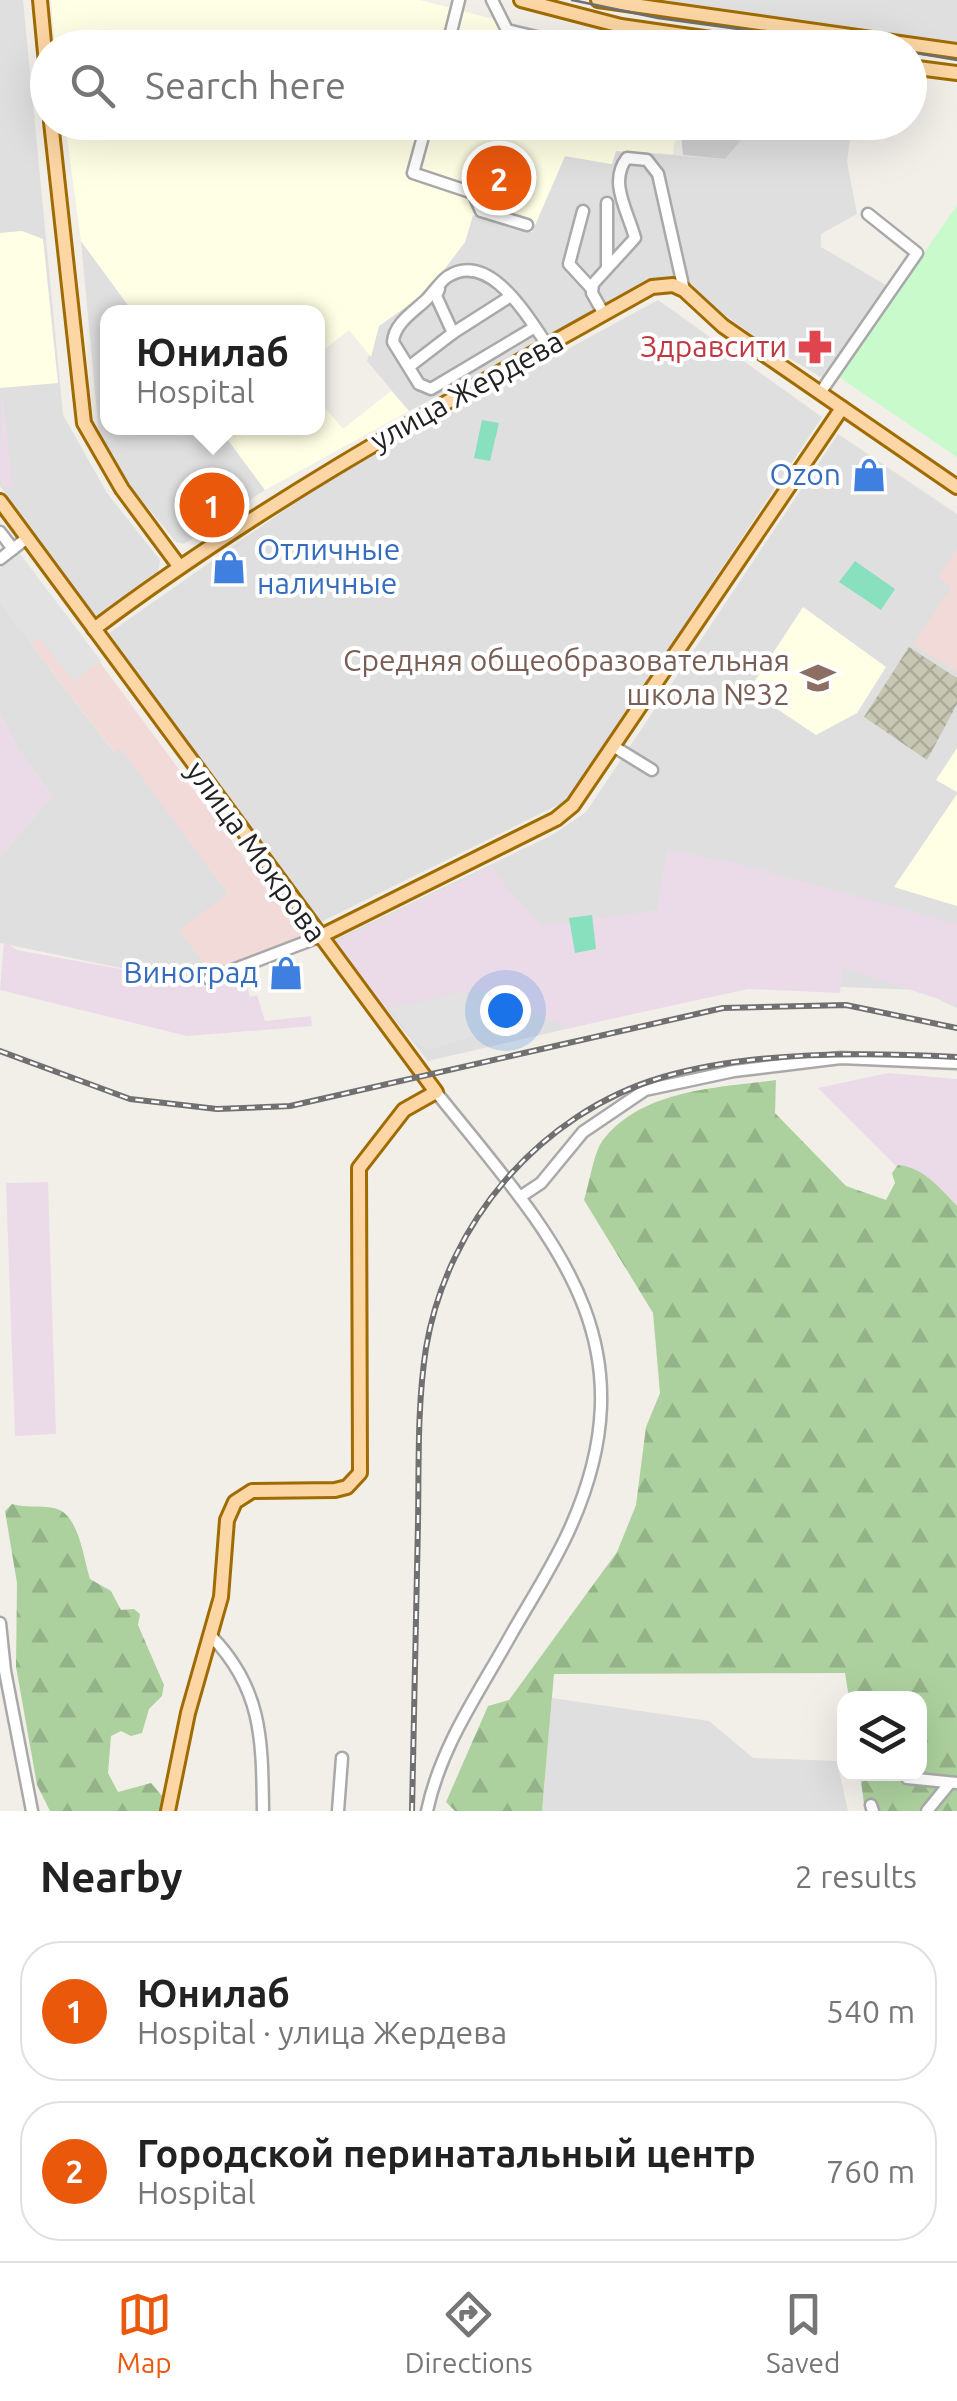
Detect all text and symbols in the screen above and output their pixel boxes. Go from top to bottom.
search box [30,30,927,140]
icon: search [65,58,120,113]
text: Search here [145,64,346,106]
pin: 2 [466,140,532,216]
popup [100,305,325,435]
street label: улица Жердева [364,323,569,457]
pharmacy icon: Здравсити [796,328,834,366]
place label: Здравсити [640,329,787,363]
text: Юнилаб [136,331,289,373]
text: Hospital [136,373,255,409]
shop icon: Ozon [850,456,888,494]
place label: Ozon [770,457,841,491]
pin: 1 [180,468,244,542]
place label: Отличные наличные [257,532,400,600]
shop icon: Отличные наличные [210,548,248,586]
place label: Средняя общеобразовательная школа №32 [343,643,790,711]
school or university icon: Средняя общеобразовательная школа №32 [799,659,837,697]
street label: улица Мокрова [180,754,334,948]
shop icon: Виноград [267,954,305,992]
place label: Виноград [123,955,258,989]
your location [480,985,531,1036]
map controls [837,1691,927,1781]
button: layers [837,1691,927,1781]
text: Nearby [40,1853,183,1900]
text: 2 results [795,1858,917,1894]
text: Юнилаб [137,1972,290,2014]
text: 1 [65,1993,84,2029]
text: 540 m [826,1993,915,2029]
text: Hospital · улица Жердева [137,2014,507,2050]
text: Городской перинатальный центр [137,2132,756,2174]
text: 2 [65,2153,84,2189]
text: 760 m [826,2153,915,2189]
text: Hospital [137,2174,256,2210]
tab: Map [117,2287,172,2378]
tab: Directions [405,2287,533,2378]
tab: Saved [766,2287,840,2378]

